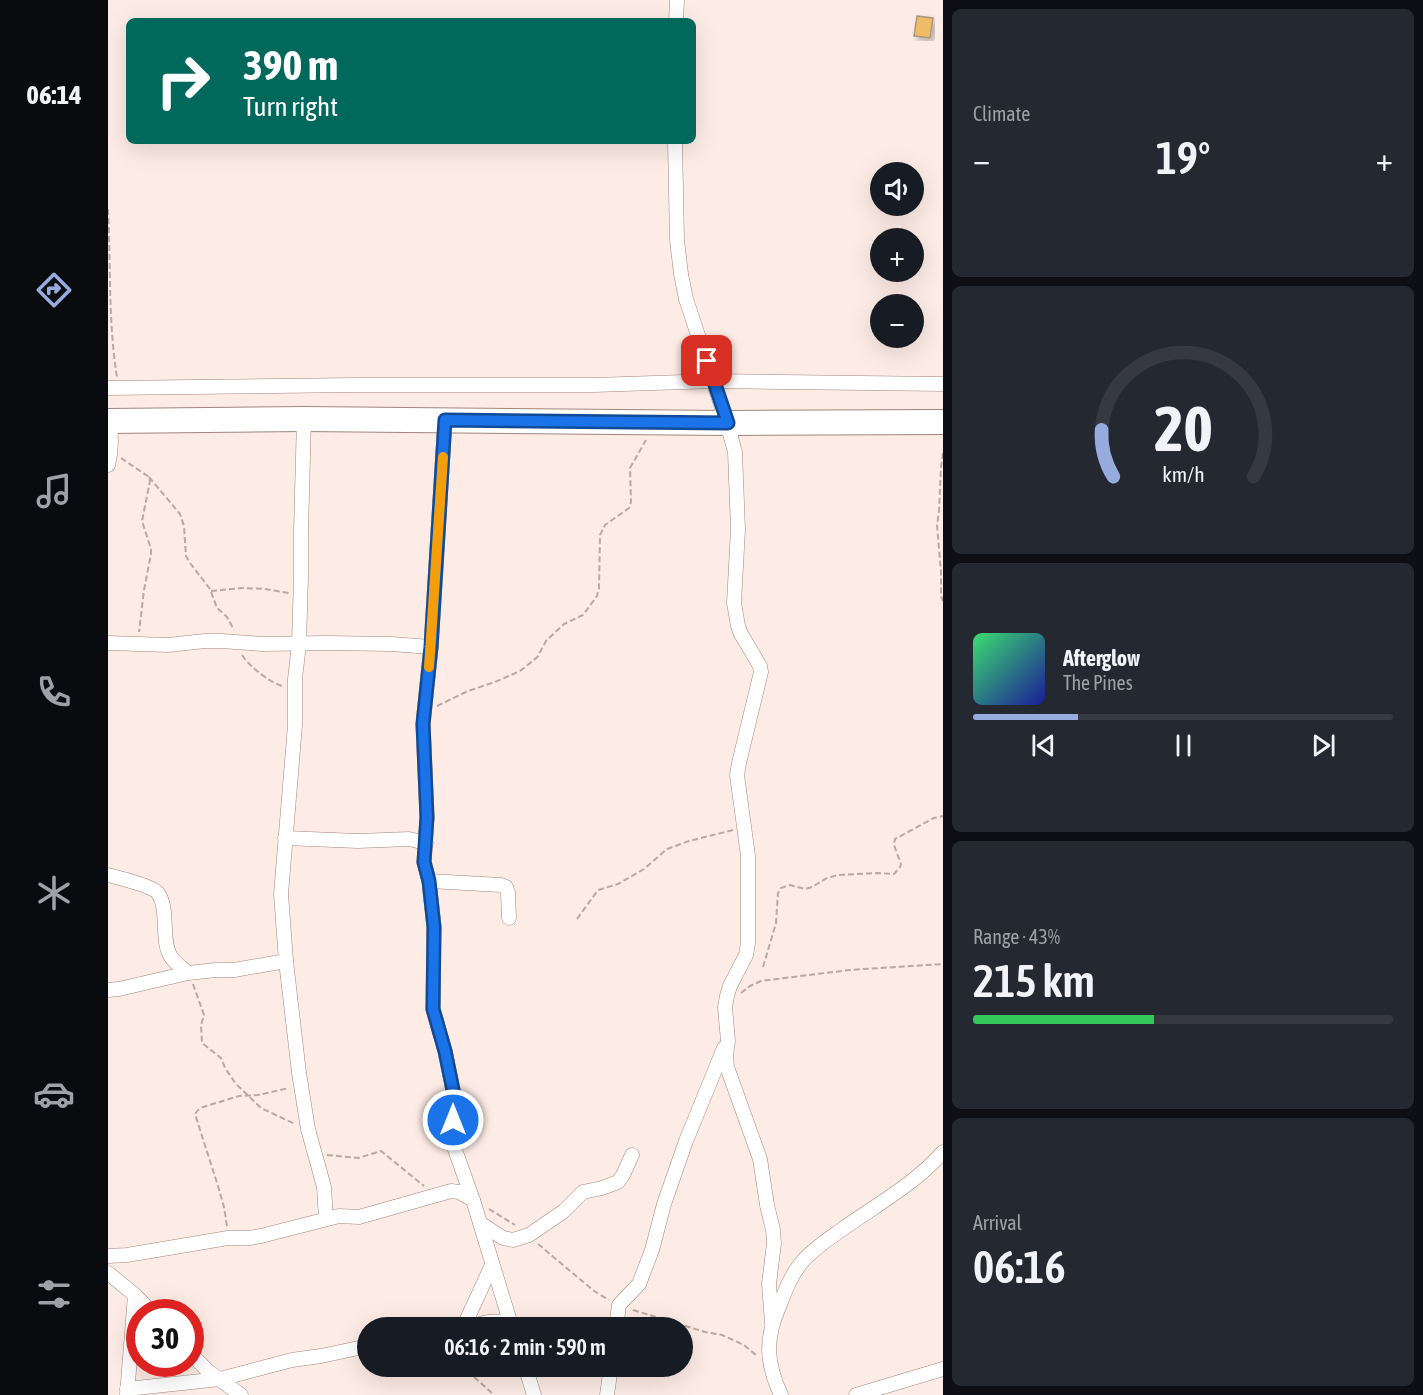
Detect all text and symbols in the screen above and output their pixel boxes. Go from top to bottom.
text: 390 m [243,41,338,89]
icon: right [144,42,222,120]
text: 06:14 [26,79,82,110]
text: Turn right [243,91,338,122]
text: Climate [973,102,1030,125]
text: 19° [1156,132,1210,184]
text: − [973,140,990,178]
text: + [1376,140,1393,178]
map controls [870,162,924,348]
button: sound [870,162,924,216]
button: + [870,228,924,282]
icon: directions [33,269,75,311]
button: − [870,294,924,348]
pin [681,335,732,386]
icon: arrive [690,344,723,377]
text: 20 [1154,393,1212,464]
text: km/h [1162,463,1204,488]
icon: music [33,470,75,512]
text: Afterglow [1063,645,1140,671]
icon: phone [33,671,75,713]
text: The Pines [1063,671,1133,694]
icon: previous [1027,729,1060,762]
icon: pause [1167,729,1200,762]
icon: next [1307,729,1340,762]
icon: climate [33,872,75,914]
text: Range · 43% [973,925,1060,948]
text: 215 km [973,955,1095,1007]
icon: car [33,1073,75,1115]
position arrow [421,1088,485,1152]
text: Arrival [973,1211,1022,1234]
text: 06:16 [973,1241,1066,1293]
icon: filters [33,1273,75,1315]
speed limit sign: 30 [126,1299,204,1377]
text: 06:16 · 2 min · 590 m [444,1334,606,1360]

